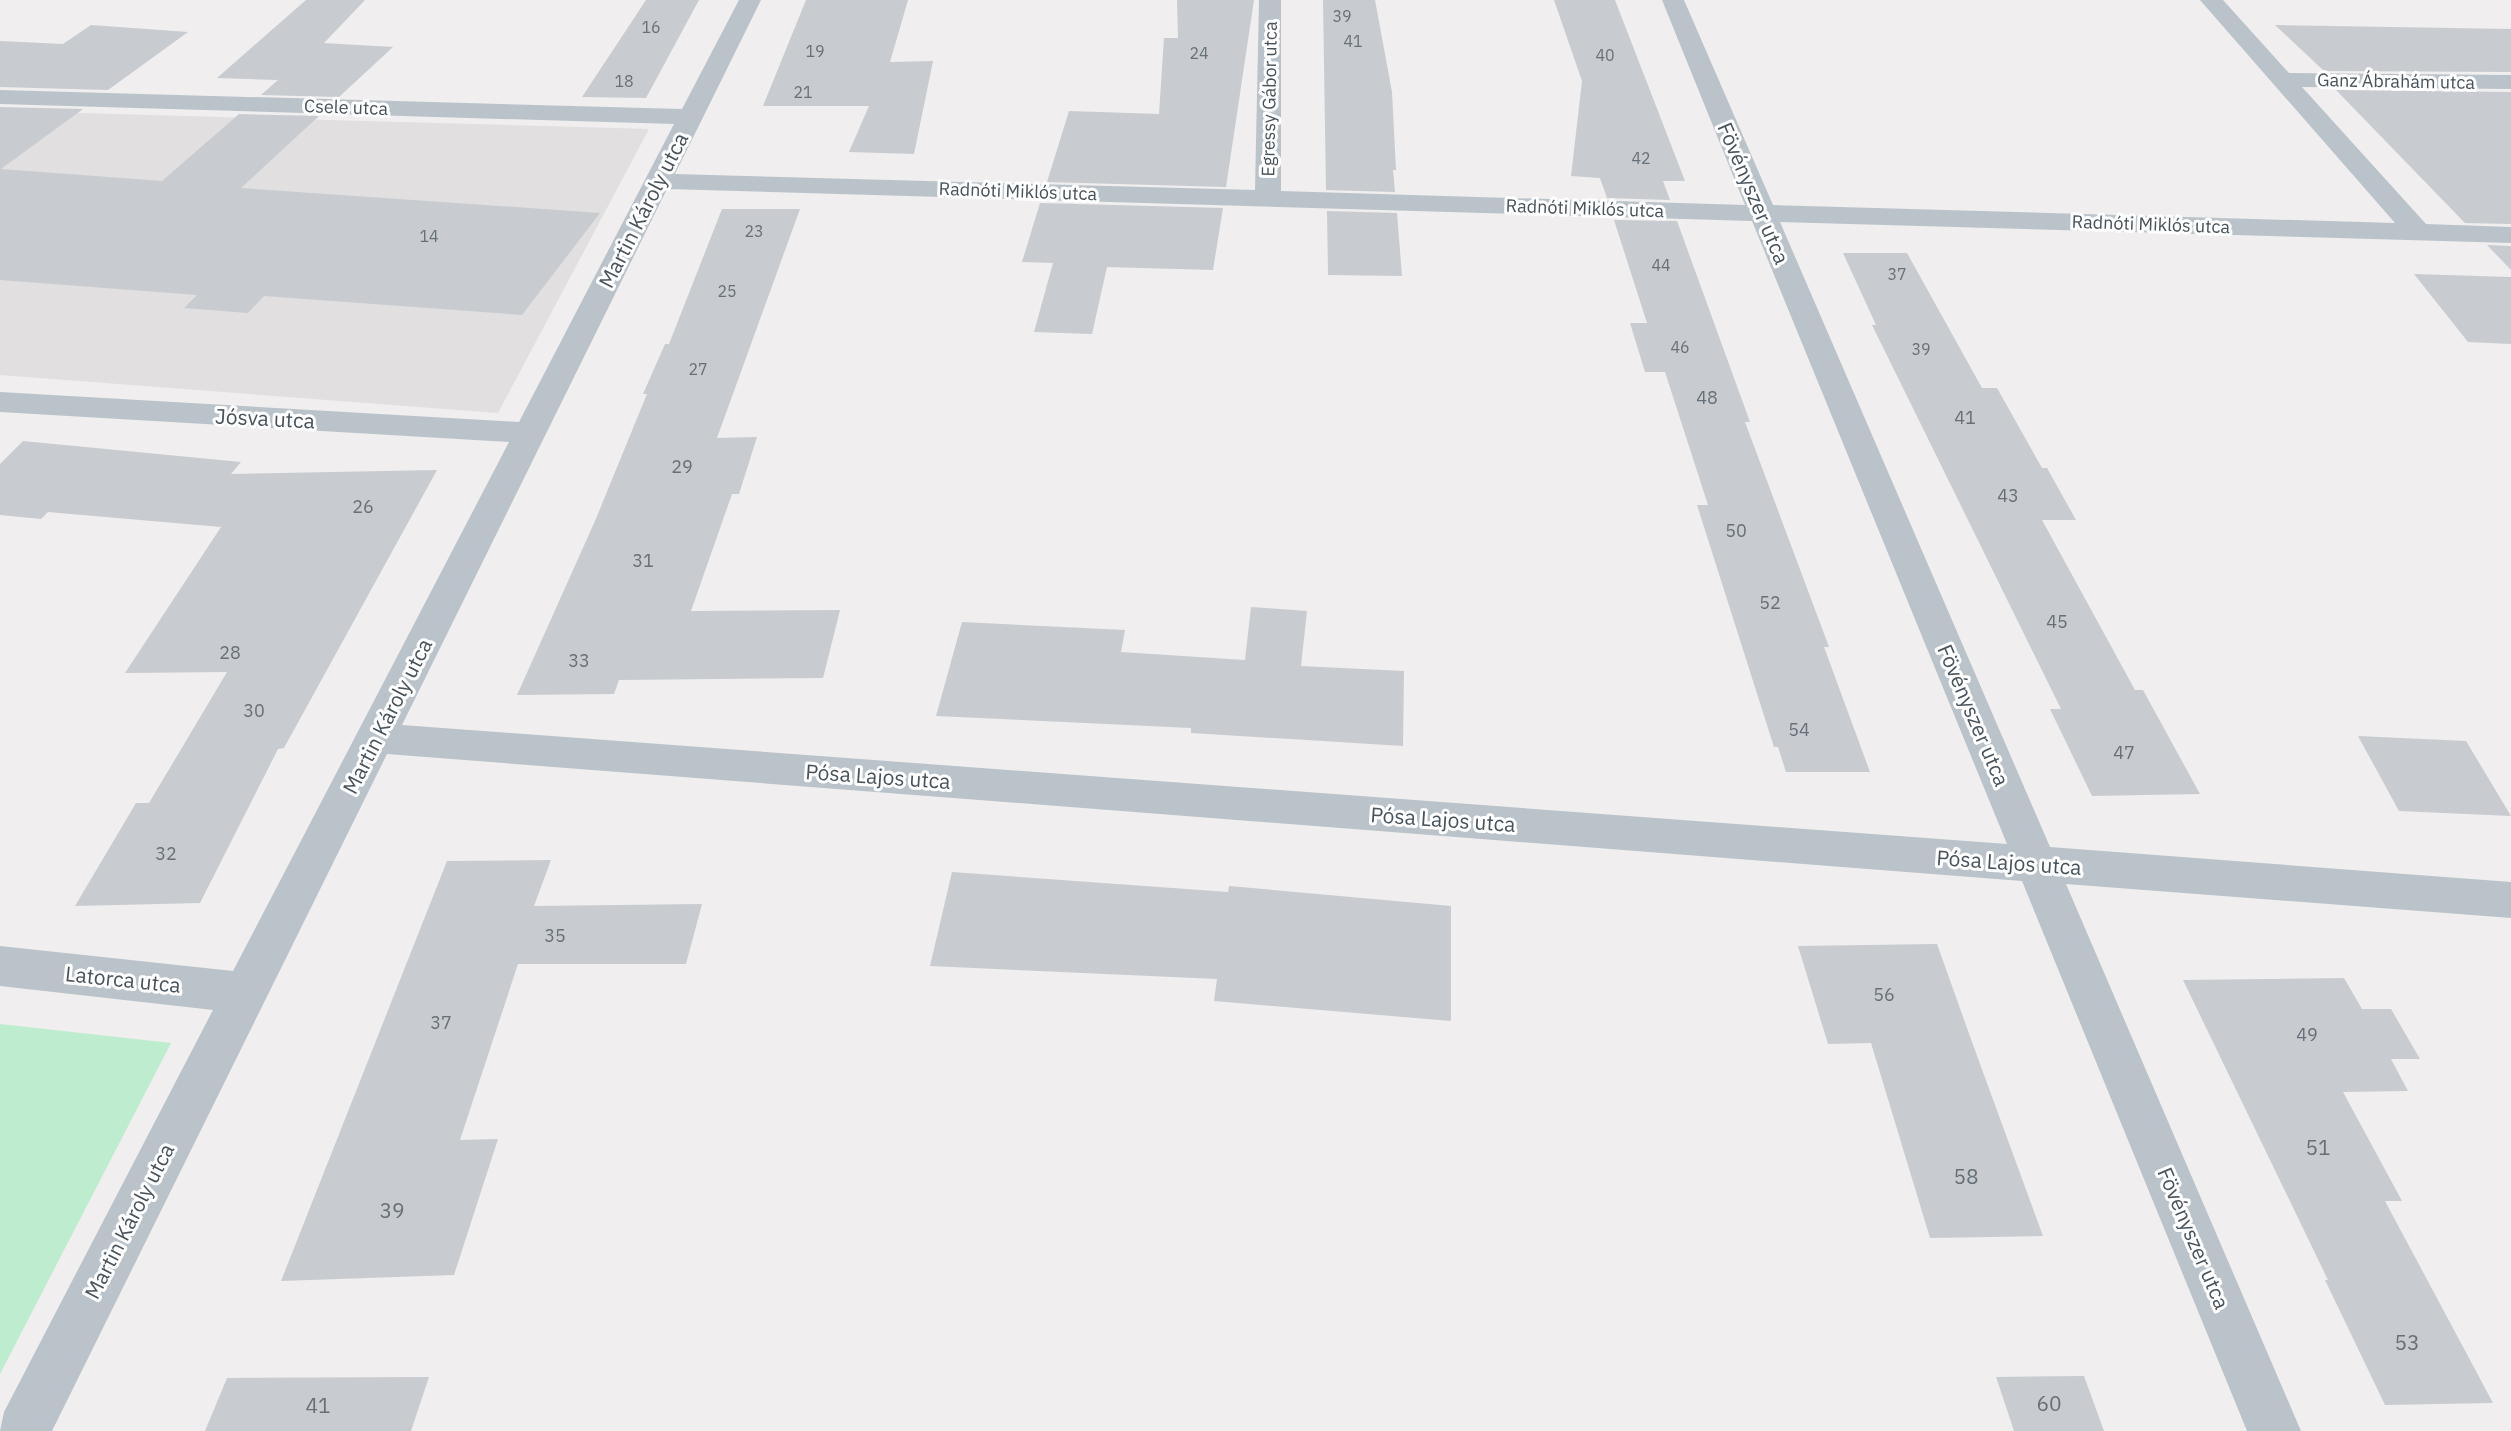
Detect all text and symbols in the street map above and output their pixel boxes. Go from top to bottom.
house number: 39 [1332,6,1352,26]
house number: 16 [641,17,661,37]
street label: Egressy Gábor utca [1256,21,1282,177]
house number: 41 [1343,31,1363,51]
house number: 19 [805,41,825,61]
house number: 24 [1189,43,1209,63]
house number: 40 [1595,45,1615,65]
street label: Ganz Ábrahám utca [2317,68,2476,94]
house number: 18 [614,71,634,91]
house number: 21 [793,82,813,102]
street label: Csele utca [304,94,389,120]
street label: Fövényszer utca [1712,118,1796,268]
street label: Martin Károly utca [592,127,694,293]
house number: 42 [1631,148,1651,168]
street label: Radnóti Miklós utca [938,177,1098,205]
street label: Radnóti Miklós utca [1505,194,1665,222]
street label: Radnóti Miklós utca [2071,210,2231,238]
house number: 23 [744,221,764,241]
house number: 14 [419,226,439,246]
house number: 44 [1651,255,1671,275]
house number: 37 [1887,264,1907,284]
house number: 25 [717,281,737,301]
house number: 46 [1670,337,1690,357]
house number: 39 [1911,339,1931,359]
house number: 27 [688,359,708,379]
house number: 48 [1696,386,1718,409]
street label: Jósva utca [214,401,316,435]
house number: 41 [1954,406,1976,429]
house number: 29 [671,455,693,478]
house number: 43 [1997,484,2019,507]
house number: 26 [352,495,374,518]
house number: 50 [1725,519,1747,542]
house number: 31 [632,549,654,572]
house number: 52 [1759,591,1781,614]
house number: 45 [2046,610,2068,633]
street label: Martin Károly utca [336,633,438,799]
street label: Fövényszer utca [1932,640,2016,790]
house number: 28 [219,641,241,664]
house number: 33 [568,649,590,672]
house number: 30 [243,699,265,722]
house number: 54 [1788,718,1810,741]
house number: 47 [2113,741,2135,764]
street label: Pósa Lajos utca [805,757,951,795]
street label: Pósa Lajos utca [1370,800,1516,838]
house number: 32 [155,842,177,865]
street label: Pósa Lajos utca [1936,843,2082,881]
house number: 35 [544,924,566,947]
street label: Latorca utca [64,959,182,999]
house number: 56 [1873,983,1895,1006]
house number: 37 [430,1011,452,1034]
house number: 49 [2296,1023,2318,1046]
house number: 51 [2305,1133,2331,1161]
street label: Martin Károly utca [78,1138,180,1304]
house number: 58 [1953,1162,1979,1190]
street label: Fövényszer utca [2152,1163,2236,1313]
house number: 39 [379,1196,405,1224]
house number: 53 [2394,1328,2420,1356]
house number: 60 [2036,1389,2062,1417]
house number: 41 [305,1391,331,1419]

